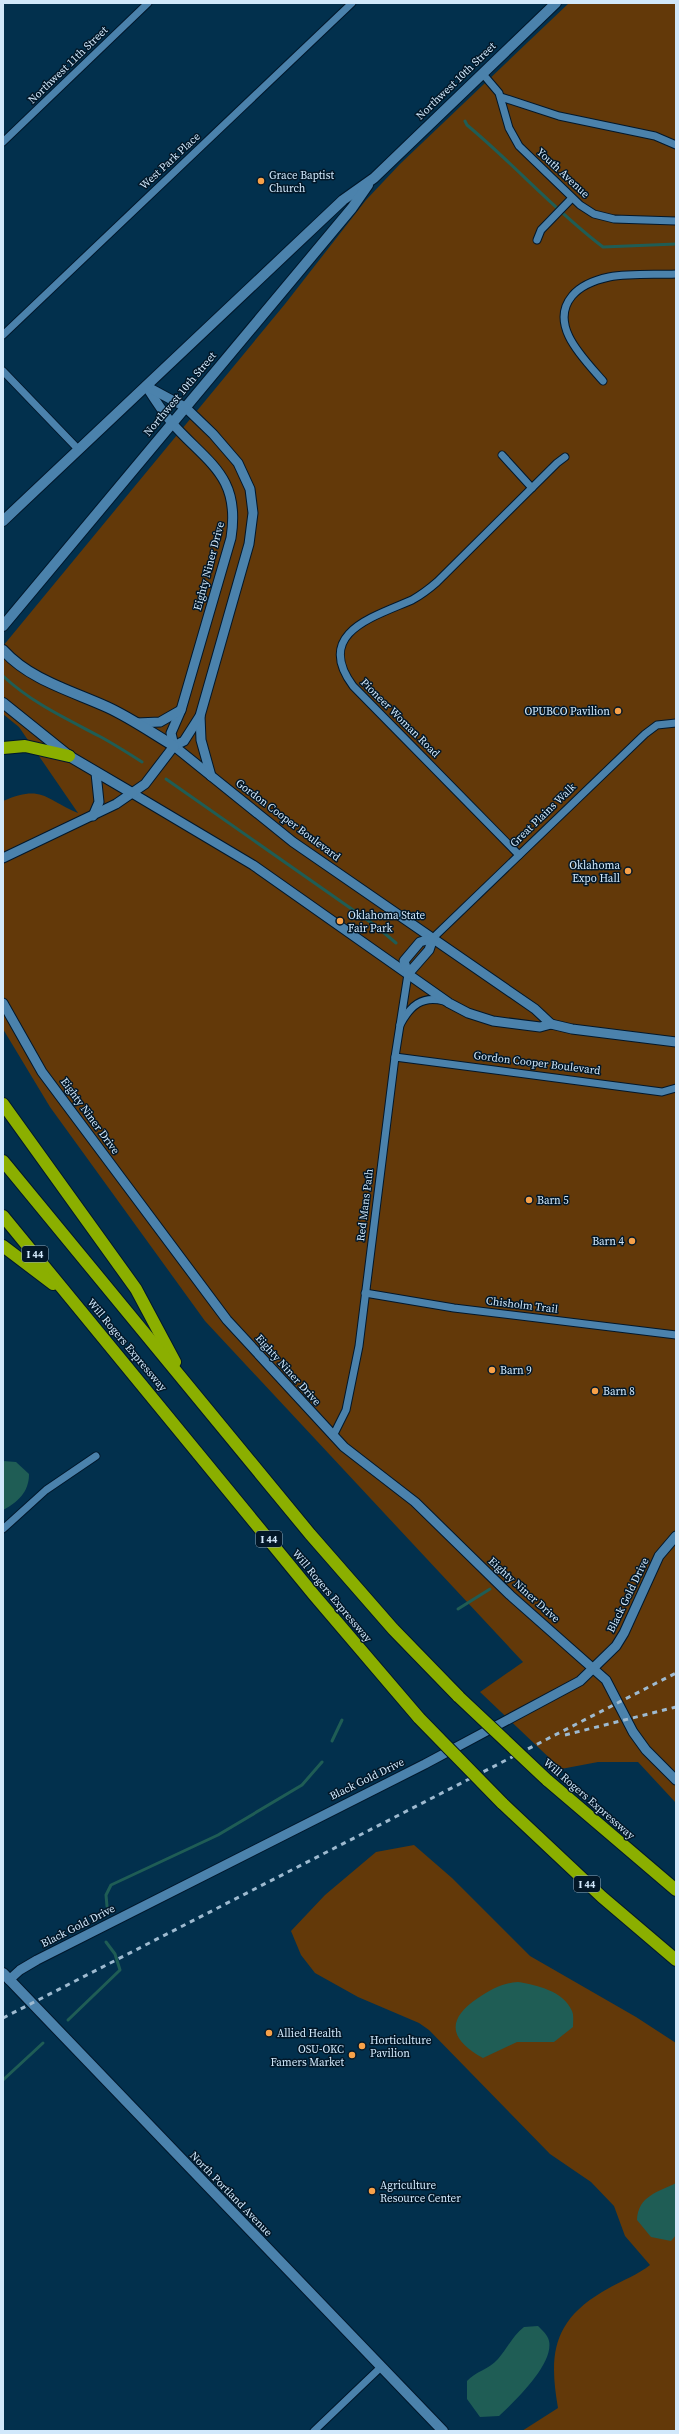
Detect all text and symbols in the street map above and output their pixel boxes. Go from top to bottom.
street label: Northwest 11th Street [25,23,111,107]
street label: Northwest 10th Street [413,39,499,123]
street label: West Park Place [136,129,204,193]
street label: Youth Avenue [533,145,593,202]
place label: Grace Baptist Church [269,168,334,196]
marker: Grace Baptist Church [256,176,266,186]
street label: Northwest 10th Street [140,348,220,439]
street label: Eighty Niner Drive [190,520,228,612]
street label: Pioneer Woman Road [357,675,443,761]
place label: OPUBCO Pavilion [524,704,610,719]
marker: OPUBCO Pavilion [613,706,623,716]
street label: Gordon Cooper Boulevard [233,776,344,865]
street label: Great Plains Walk [507,779,580,850]
place label: Oklahoma Expo Hall [569,858,620,886]
marker: Oklahoma Expo Hall [623,866,633,876]
place label: Oklahoma State Fair Park [348,908,426,936]
marker: Oklahoma State Fair Park [335,916,345,926]
street label: Gordon Cooper Boulevard [473,1048,602,1078]
street label: Eighty Niner Drive [57,1075,123,1158]
street label: Red Mans Path [353,1167,377,1242]
place label: Barn 5 [537,1193,569,1208]
marker: Barn 5 [524,1195,534,1205]
place label: Barn 4 [592,1234,624,1249]
marker: Barn 4 [627,1236,637,1246]
road number: I 44 [22,1246,48,1262]
street label: Chisholm Trail [485,1293,559,1317]
street label: Will Rogers Expressway [84,1296,170,1395]
street label: Eighty Niner Drive [252,1331,324,1409]
place label: Barn 9 [500,1363,532,1378]
marker: Barn 9 [487,1365,497,1375]
place label: Barn 8 [603,1384,635,1399]
marker: Barn 8 [590,1386,600,1396]
road number: I 44 [256,1531,282,1547]
street label: Will Rogers Expressway [289,1547,375,1646]
street label: Eighty Niner Drive [485,1554,563,1626]
street label: Black Gold Drive [603,1555,653,1635]
street label: Black Gold Drive [327,1754,407,1804]
street label: Will Rogers Expressway [540,1755,638,1843]
road number: I 44 [574,1876,600,1892]
street label: Black Gold Drive [38,1901,118,1951]
place label: Allied Health [277,2026,342,2041]
marker: Allied Health [264,2028,274,2038]
place label: Horticulture Pavilion [370,2033,432,2061]
marker: Horticulture Pavilion [357,2041,367,2051]
place label: OSU-OKC Famers Market [270,2042,344,2070]
marker: OSU-OKC Famers Market [347,2050,357,2060]
street label: North Portland Avenue [186,2148,276,2240]
place label: Agriculture Resource Center [380,2178,461,2206]
marker: Agriculture Resource Center [367,2186,377,2196]

